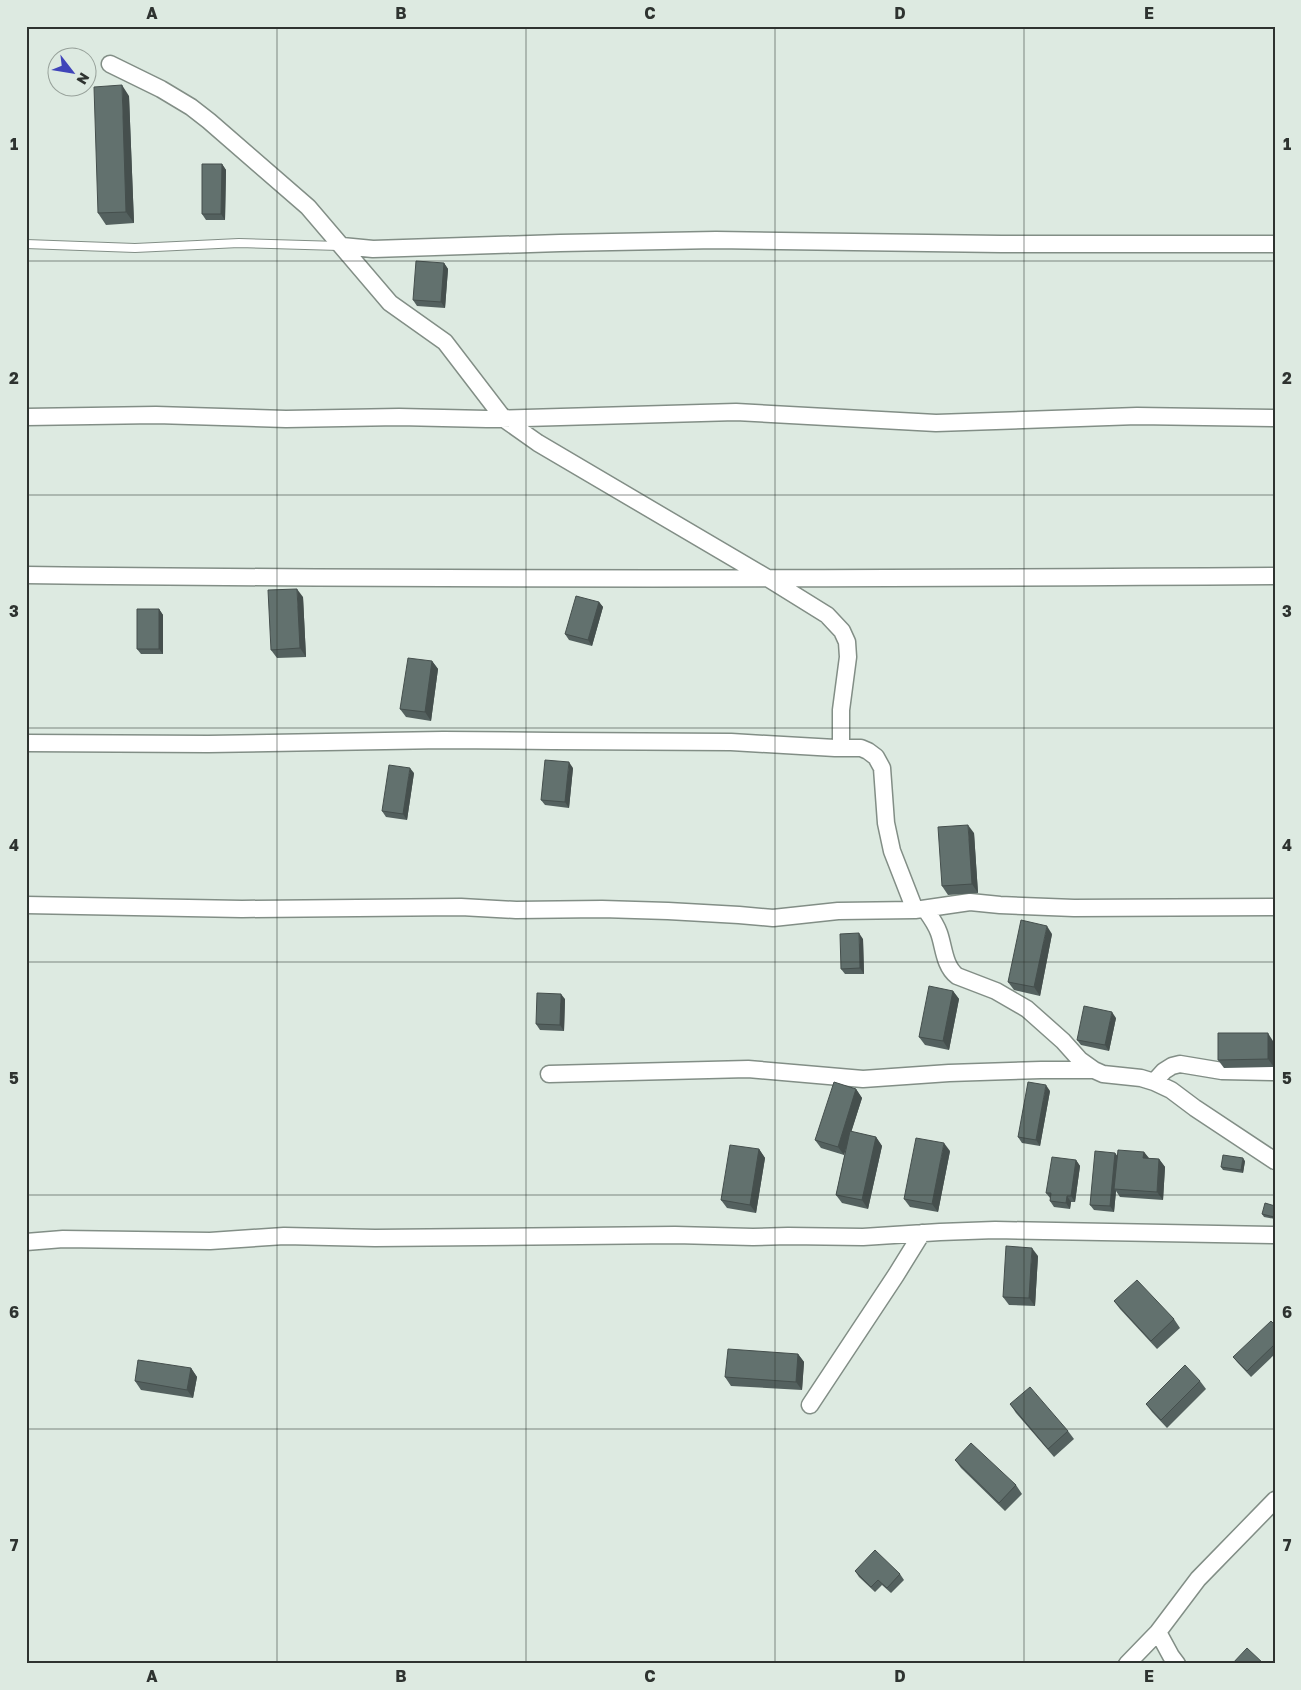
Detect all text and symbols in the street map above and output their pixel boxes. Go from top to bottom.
text: A [146,3,158,23]
text: B [395,3,407,23]
text: C [644,3,656,23]
text: D [894,3,906,23]
text: E [1144,3,1154,23]
north arrow [48,48,98,98]
text: N [74,70,94,88]
text: 1 [10,134,18,154]
text: 1 [1283,134,1291,154]
text: 2 [9,368,19,388]
text: 2 [1282,368,1292,388]
text: 3 [9,601,19,621]
text: 3 [1282,601,1292,621]
text: 4 [9,835,19,855]
text: 4 [1282,835,1292,855]
text: 5 [9,1068,19,1088]
text: 5 [1282,1068,1292,1088]
text: 6 [9,1302,19,1322]
text: 6 [1282,1302,1292,1322]
text: 7 [10,1535,19,1555]
text: 7 [1283,1535,1292,1555]
text: A [146,1666,158,1686]
text: B [395,1666,407,1686]
text: C [644,1666,656,1686]
text: D [894,1666,906,1686]
text: E [1144,1666,1154,1686]

